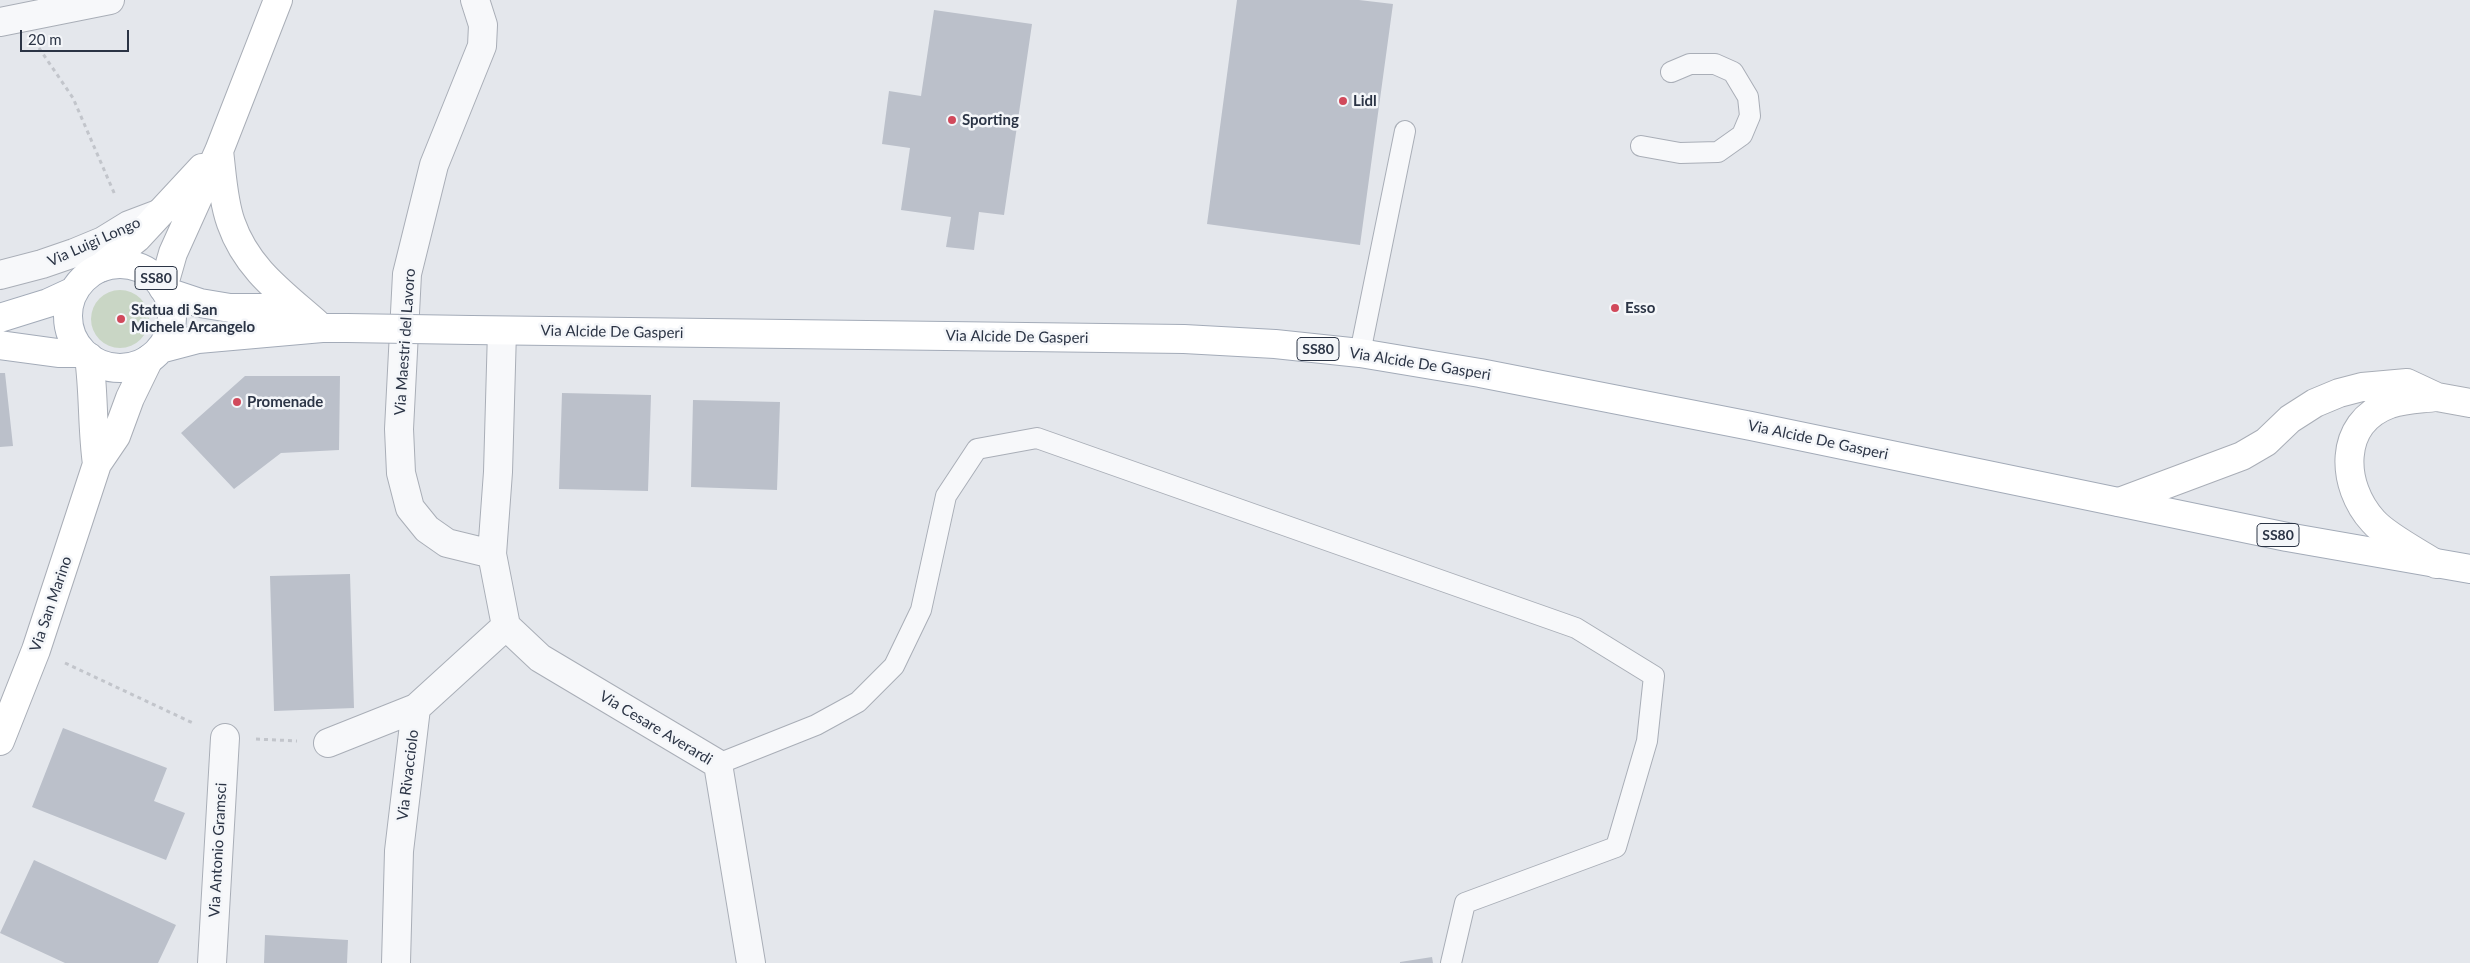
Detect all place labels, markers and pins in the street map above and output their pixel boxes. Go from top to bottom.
place label: Lidl [1353,92,1377,110]
marker: Lidl [1337,95,1349,107]
place label: Sporting [962,111,1019,129]
marker: Sporting [946,114,958,126]
place label: Esso [1625,299,1655,317]
place label: Statua di San Michele Arcangelo [131,301,255,336]
marker: Esso [1609,302,1621,314]
marker: Statua di San Michele Arcangelo [115,313,127,325]
place label: Promenade [247,393,323,411]
marker: Promenade [231,396,243,408]

